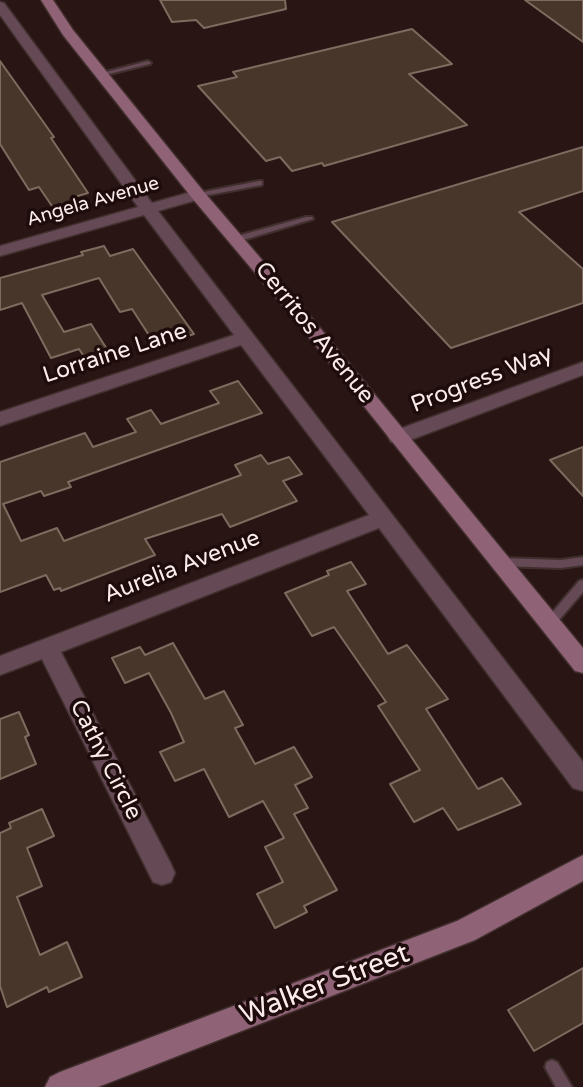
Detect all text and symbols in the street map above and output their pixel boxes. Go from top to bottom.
street label: Angela Avenue [24,172,162,232]
street label: Cerritos Avenue [249,257,379,409]
street label: Lorraine Lane [40,318,190,390]
street label: Progress Way [407,340,557,420]
street label: Aurelia Avenue [100,525,264,609]
street label: Cathy Circle [63,695,147,825]
street label: Walker Street [236,937,414,1033]

